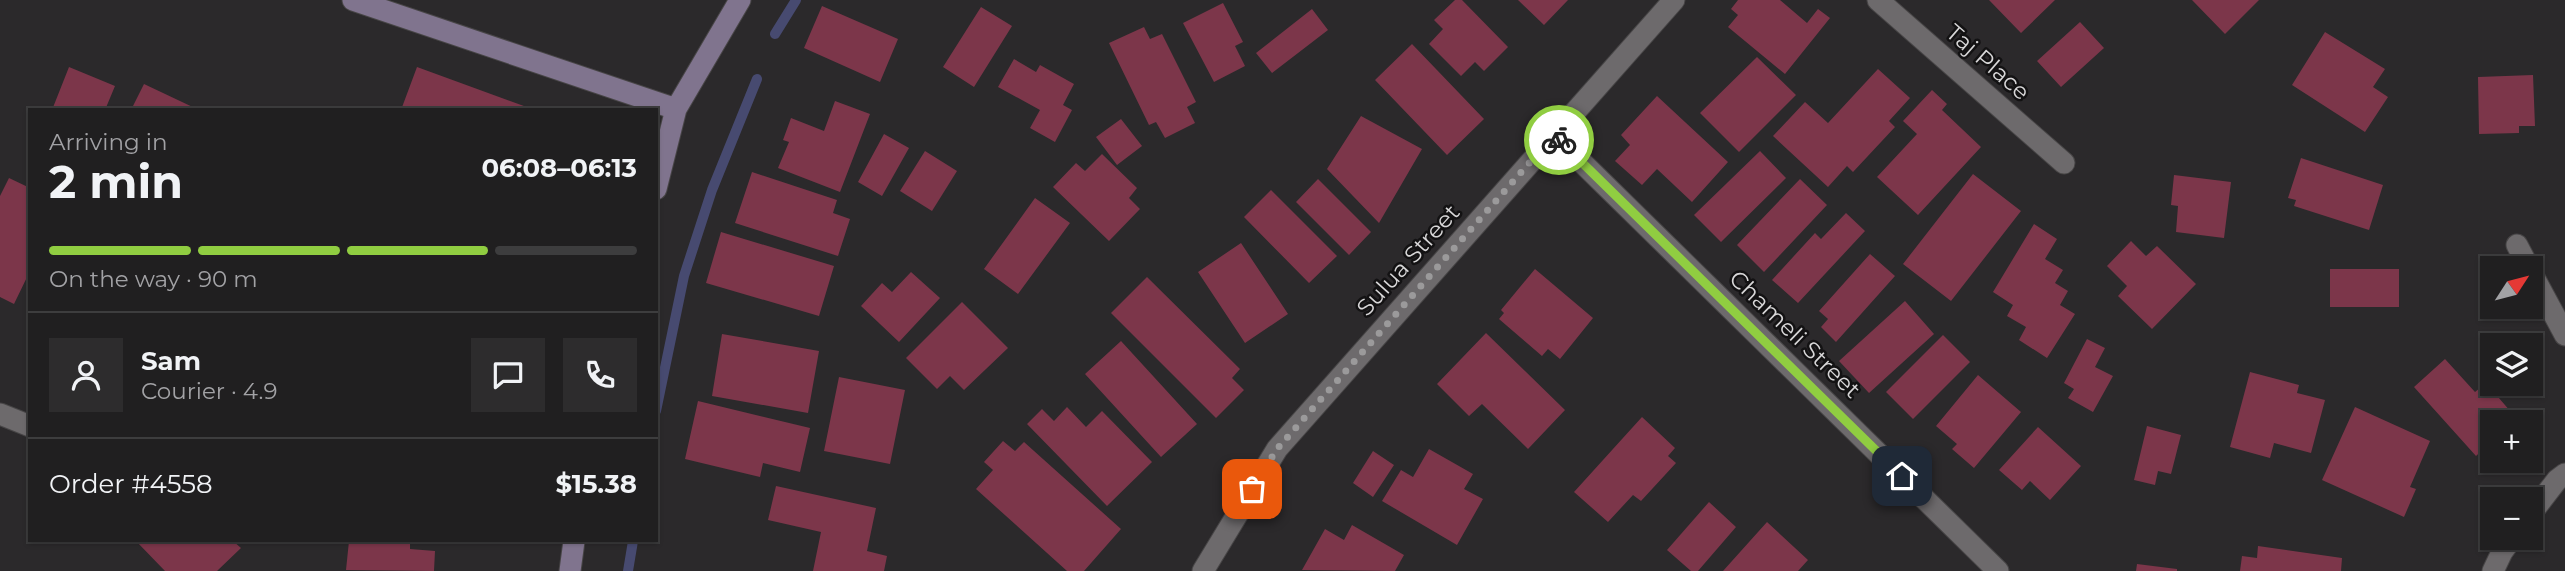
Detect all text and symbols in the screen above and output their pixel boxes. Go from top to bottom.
street label: Taj Place [1941,18,2035,106]
courier [1524,105,1594,175]
icon: bike [1540,121,1578,159]
text: Arriving in [49,128,168,156]
text: 06:08–06:13 [481,152,637,184]
text: 2 min [49,153,183,210]
street label: Sulua Street [1351,198,1465,322]
north arrow [2480,256,2543,318]
map controls [2480,256,2543,550]
street label: Chameli Street [1724,264,1866,404]
text: On the way · 90 m [49,265,258,293]
button: layers [2480,333,2543,396]
button: person [49,338,123,412]
button: chat [471,338,545,412]
button: phone [563,338,637,412]
text: Sam [141,345,201,377]
text: Courier · 4.9 [141,377,277,405]
button: + [2480,410,2543,473]
pin [1872,446,1932,506]
icon: home [1883,457,1921,495]
pin [1222,459,1282,519]
text: Order #4558 [49,468,213,500]
text: $15.38 [555,468,637,500]
icon: bag [1233,470,1271,508]
button: − [2480,487,2543,550]

